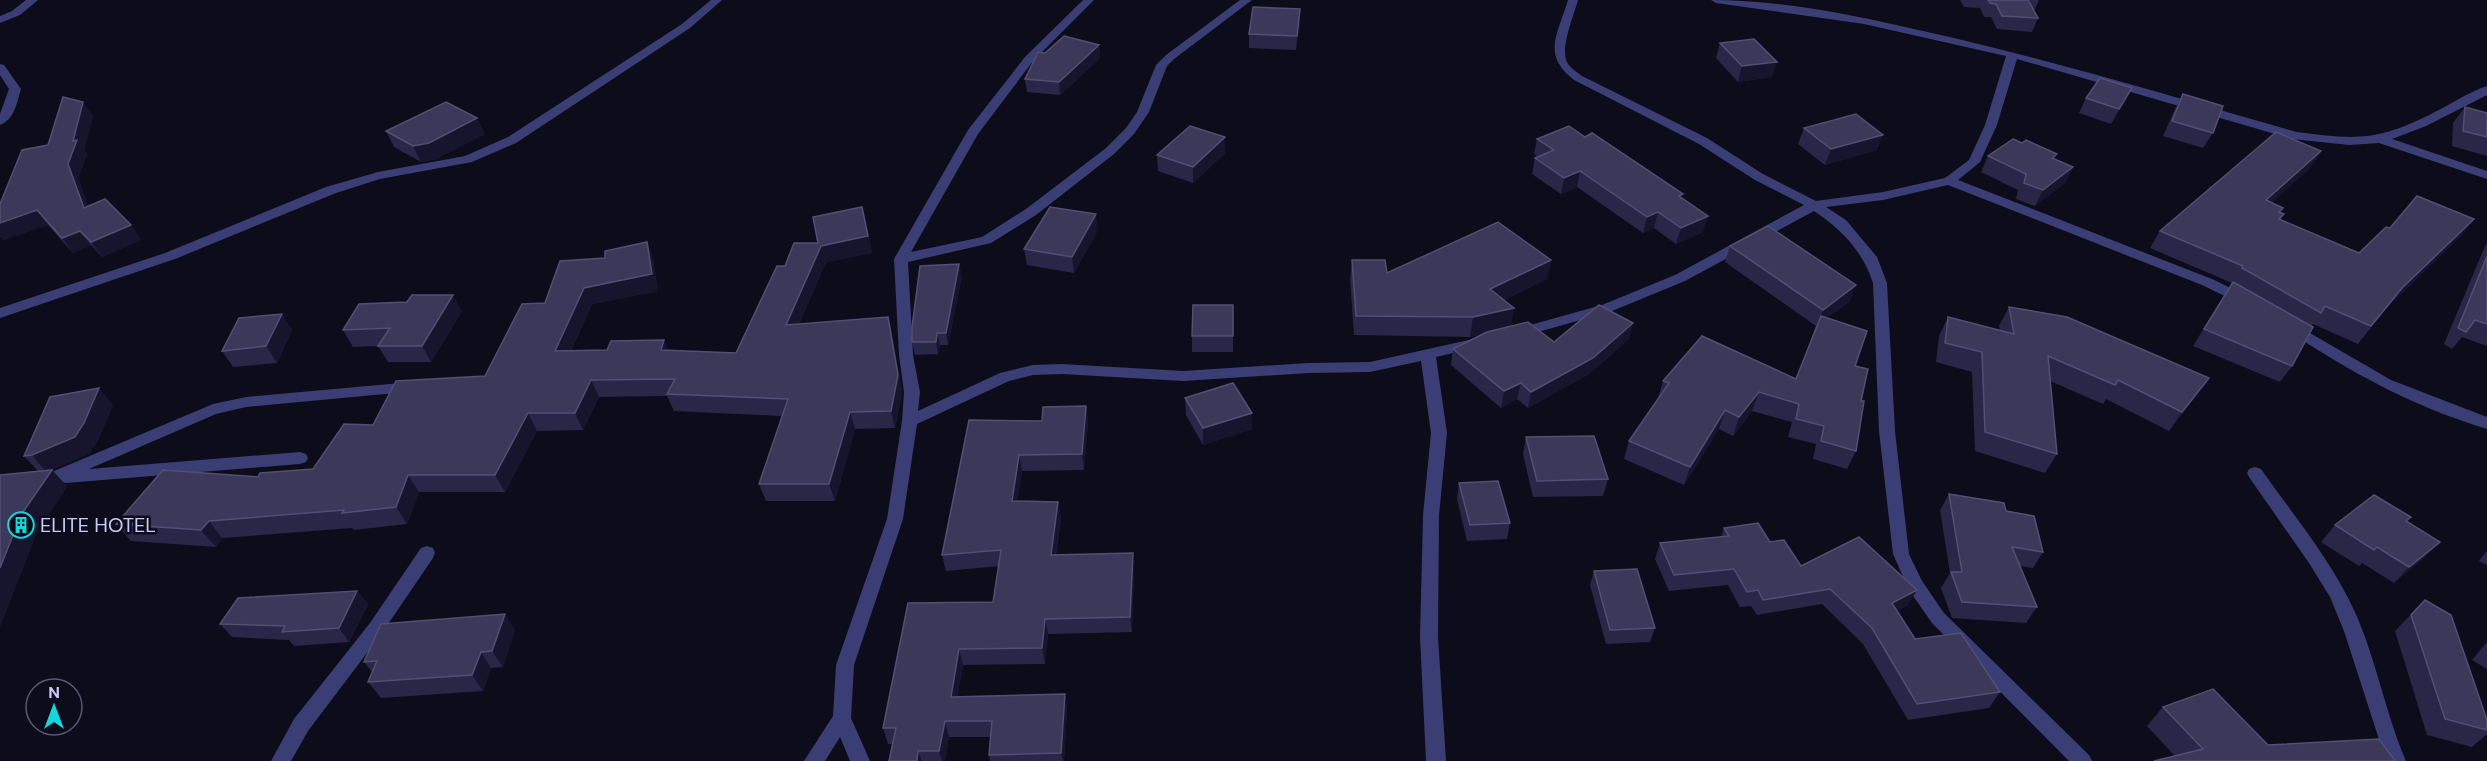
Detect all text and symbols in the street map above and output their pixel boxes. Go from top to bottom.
building icon: ELITE HOTEL [6,510,36,540]
place label: ELITE HOTEL [40,512,156,538]
north arrow [24,677,84,737]
text: N [48,682,60,703]

